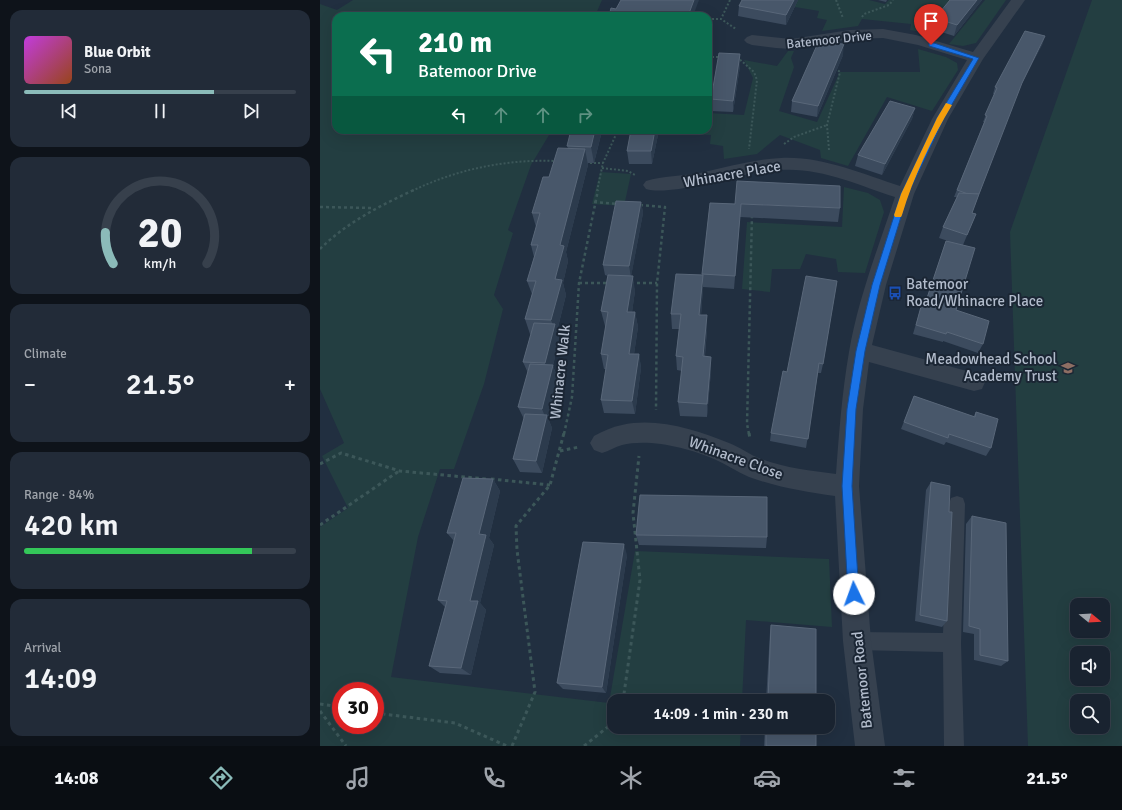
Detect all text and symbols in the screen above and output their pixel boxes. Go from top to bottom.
pin [914,4,948,45]
icon: arrive [920,10,942,32]
text: 210 m [418,26,492,60]
icon: left [352,28,404,80]
street label: Batemoor Drive [786,28,873,52]
text: Blue Orbit [84,43,151,61]
text: Batemoor Drive [418,60,537,82]
text: Sona [84,61,112,77]
icon: previous [58,100,80,122]
icon: pause [149,100,171,122]
icon: next [240,100,262,122]
icon: left [448,104,470,126]
icon: ahead [490,104,512,126]
icon: ahead [532,104,554,126]
icon: right [574,104,596,126]
street label: Whinacre Place [682,157,782,191]
text: 20 [138,208,182,259]
text: km/h [144,254,176,271]
place label: Batemoor Road/Whinacre Place [906,275,1043,310]
bus stop icon: Batemoor Road/Whinacre Place [887,285,903,301]
street label: Whinacre Walk [546,323,574,420]
text: Climate [24,346,67,362]
place label: Meadowhead School Academy Trust [925,350,1057,385]
school or university icon: Meadowhead School Academy Trust [1060,360,1076,376]
text: 21.5° [126,366,194,403]
text: − [24,371,36,398]
text: + [284,371,296,398]
street label: Whinacre Close [686,433,786,483]
text: Range · 84% [24,487,94,503]
text: 420 km [24,507,119,544]
position arrow [833,573,875,615]
north arrow [1070,598,1110,638]
map controls [1070,598,1110,734]
street label: Batemoor Road [848,630,876,729]
text: Arrival [24,640,61,656]
button: sound [1070,646,1110,686]
text: 14:09 [24,660,97,697]
speed limit sign: 30 [332,682,384,734]
button: search [1070,694,1110,734]
text: 14:09 · 1 min · 230 m [654,705,788,723]
icon: directions [207,764,235,792]
icon: music [344,764,372,792]
icon: phone [480,764,508,792]
icon: climate [617,764,645,792]
icon: car [753,764,781,792]
icon: filters [890,764,918,792]
text: 14:08 [54,767,98,789]
text: 21.5° [1026,767,1068,789]

